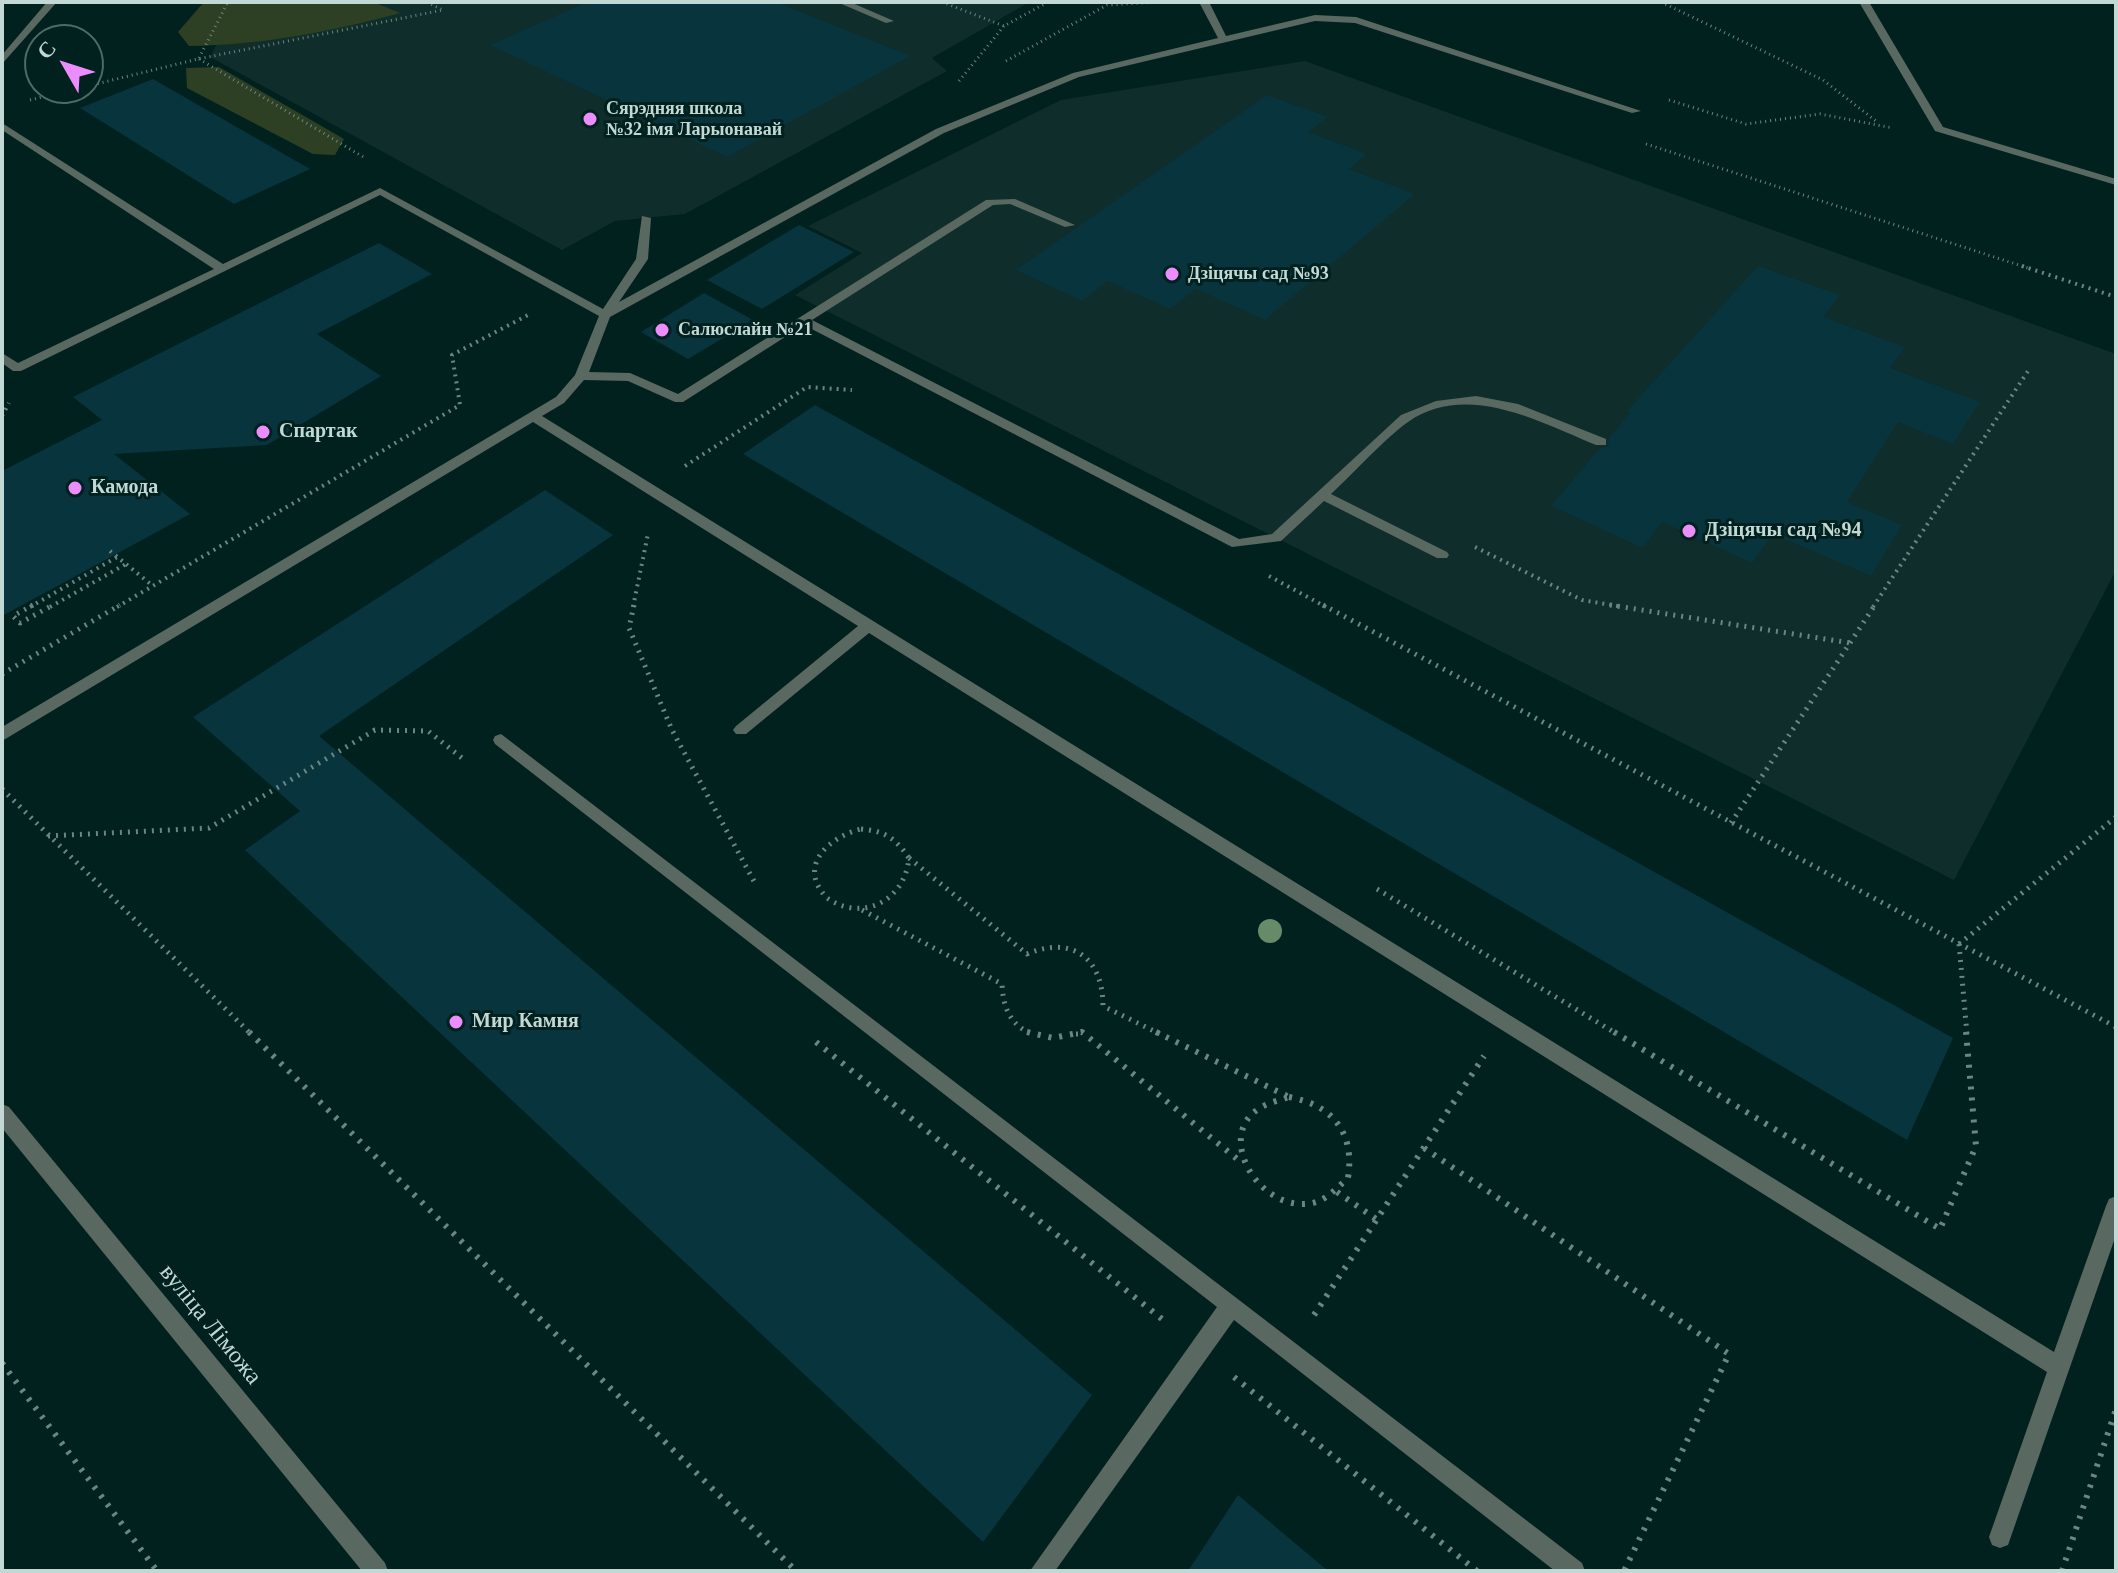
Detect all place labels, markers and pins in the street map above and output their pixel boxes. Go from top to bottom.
place label: Сярэдняя школа №32 імя Ларыонавай [606,98,782,140]
marker: Сярэдняя школа №32 імя Ларыонавай [581,110,599,128]
place label: Дзіцячы сад №93 [1188,263,1329,285]
marker: Дзіцячы сад №93 [1163,265,1181,283]
place label: Салюслайн №21 [678,319,812,341]
marker: Салюслайн №21 [653,321,671,339]
place label: Спартак [279,420,357,444]
marker: Спартак [254,423,272,441]
place label: Камода [91,476,158,500]
marker: Камода [66,479,84,497]
place label: Дзіцячы сад №94 [1705,519,1861,543]
marker: Дзіцячы сад №94 [1680,522,1698,540]
place label: Мир Камня [472,1010,579,1034]
marker: Мир Камня [447,1013,465,1031]

